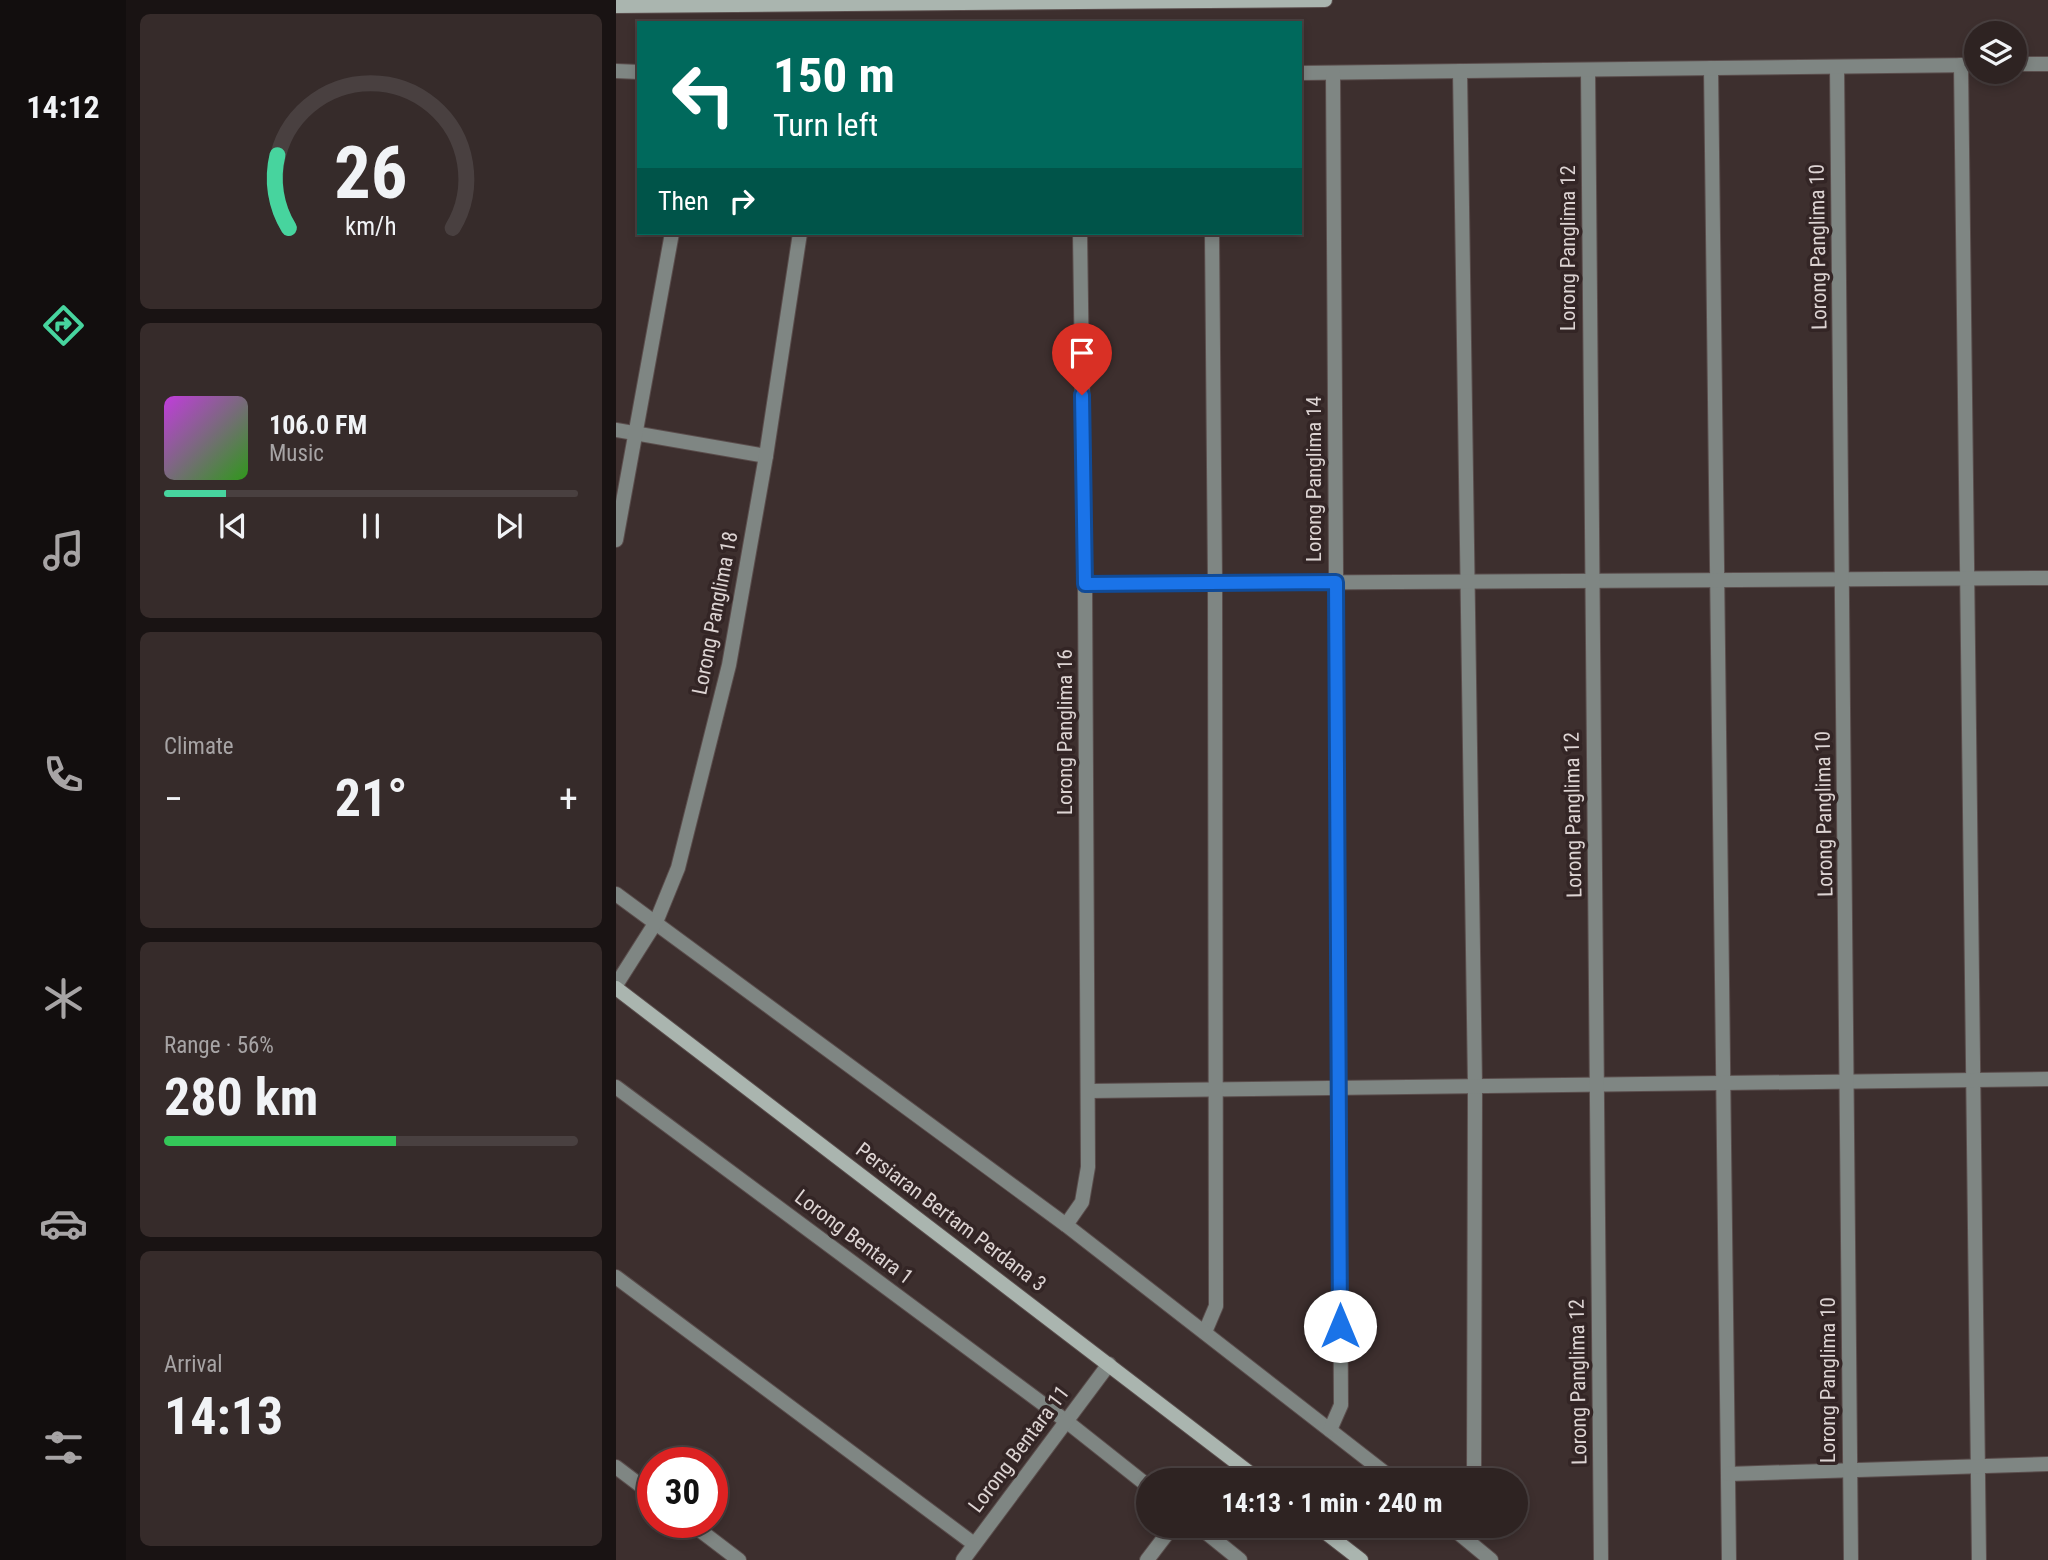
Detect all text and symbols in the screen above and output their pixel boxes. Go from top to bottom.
map controls [1964,21,2027,84]
button: layers [1964,21,2027,84]
text: 150 m [773,47,895,104]
icon: left [658,49,749,140]
text: 14:12 [26,88,100,126]
text: Turn left [773,106,878,144]
text: 26 [334,130,408,216]
street label: Lorong Panglima 10 [1805,164,1831,330]
street label: Lorong Panglima 12 [1556,165,1580,331]
icon: right [723,182,761,220]
text: Then [658,186,709,216]
text: km/h [345,211,397,240]
icon: directions [39,301,88,350]
pin [1052,323,1112,395]
icon: arrive [1063,334,1101,372]
street label: Lorong Panglima 14 [1302,396,1326,562]
text: 106.0 FM [269,410,367,440]
text: Music [269,440,324,467]
icon: previous [214,507,252,545]
icon: pause [352,507,390,545]
icon: next [490,507,528,545]
icon: music [39,526,88,575]
street label: Lorong Panglima 18 [687,529,743,697]
street label: Lorong Panglima 16 [1053,649,1077,815]
street label: Lorong Panglima 10 [1811,731,1837,897]
street label: Lorong Panglima 12 [1560,732,1586,898]
text: Climate [164,733,234,760]
icon: phone [39,750,88,799]
text: 21° [335,768,407,829]
text: − [164,777,183,821]
text: + [559,777,578,821]
icon: climate [39,974,88,1023]
text: Range · 56% [164,1032,274,1059]
text: 280 km [164,1067,318,1128]
street label: Persiaran Bertam Perdana 3 [851,1138,1051,1296]
street label: Lorong Bentara 1 [790,1185,918,1289]
icon: car [39,1199,88,1248]
position arrow [1303,1289,1377,1363]
street label: Lorong Panglima 10 [1816,1297,1840,1463]
street label: Lorong Panglima 12 [1565,1299,1591,1465]
text: Arrival [164,1351,223,1378]
street label: Lorong Bentara 11 [964,1381,1074,1517]
text: 14:13 [164,1386,283,1447]
icon: filters [39,1423,88,1472]
speed limit sign: 30 [637,1447,728,1538]
text: 14:13 · 1 min · 240 m [1222,1488,1442,1518]

